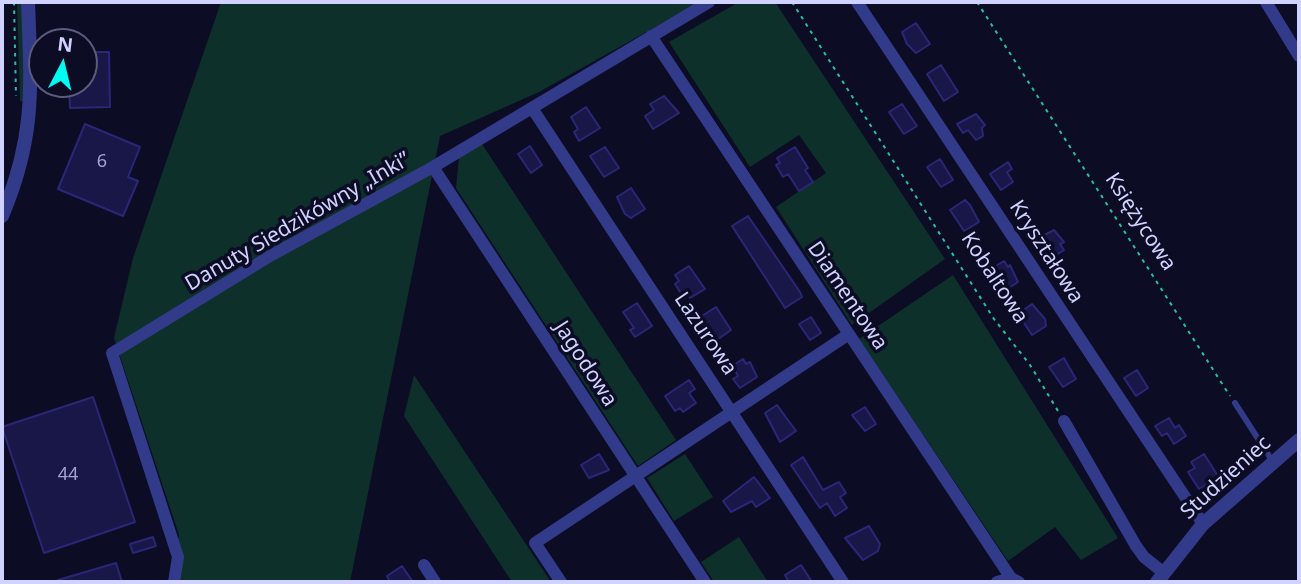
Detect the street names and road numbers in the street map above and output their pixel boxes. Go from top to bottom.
street label: Danuty Siedzikówny „Inki” [181,147,415,297]
street label: Księżycowa [1099,168,1181,276]
street label: Kryształowa [1003,196,1089,308]
street label: Kobaltowa [955,228,1033,328]
street label: Diamentowa [802,237,892,355]
street label: Lazurowa [668,288,742,380]
street label: Jagodowa [548,317,622,411]
street label: Studzieniec [1176,431,1276,525]

